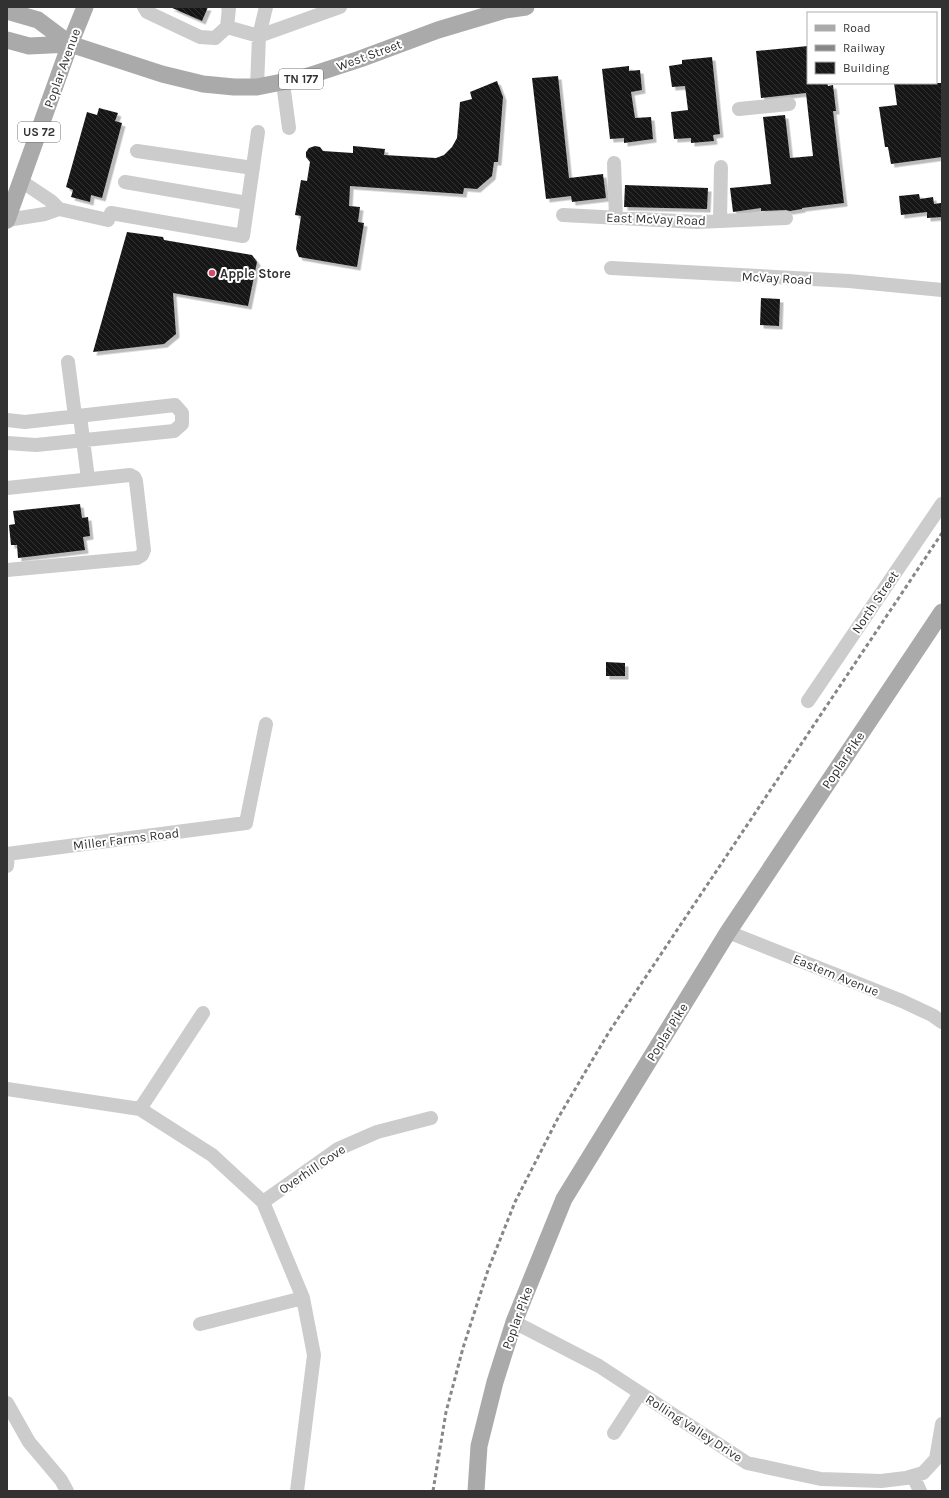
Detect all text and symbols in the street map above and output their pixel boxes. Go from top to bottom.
legend [807,12,937,84]
text: Road [843,21,871,35]
street label: Poplar Avenue [41,26,83,110]
street label: West Street [334,36,404,74]
text: Railway [843,41,885,55]
text: Building [843,61,890,75]
road number: TN 177 [279,69,323,89]
road number: US 72 [18,122,60,142]
street label: East McVay Road [606,210,706,228]
place label: Apple Store [220,266,291,281]
marker: Apple Store [207,268,217,278]
street label: McVay Road [741,269,813,287]
street label: North Street [849,568,901,636]
street label: Poplar Pike [818,728,868,791]
street label: Miller Farms Road [72,825,180,853]
street label: Eastern Avenue [791,951,881,999]
street label: Poplar Pike [643,1000,691,1064]
street label: Overhill Cove [276,1141,348,1197]
street label: Poplar Pike [499,1284,535,1351]
street label: Rolling Valley Drive [643,1391,745,1465]

